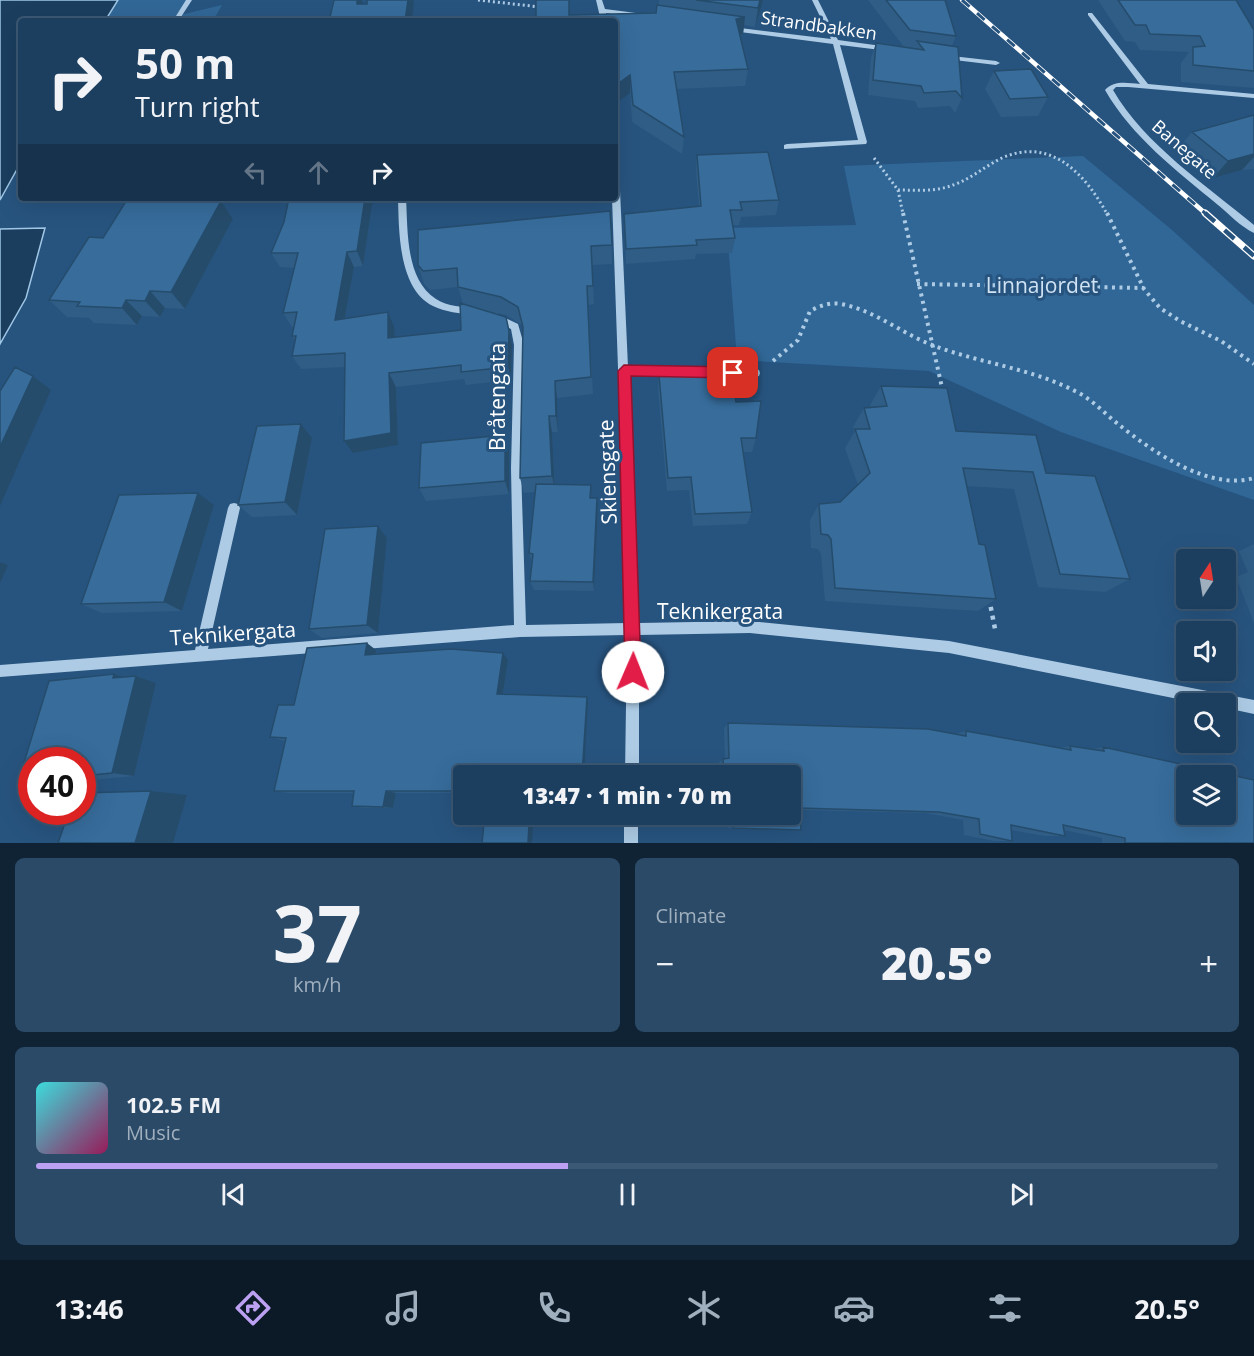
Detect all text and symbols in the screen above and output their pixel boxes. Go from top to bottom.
street label: Strandbakken [760,5,878,45]
text: 50 m [135,34,235,91]
icon: right [36,42,114,120]
text: Turn right [135,88,260,125]
street label: Banegate [1147,114,1223,184]
icon: left [239,156,272,189]
icon: ahead [302,156,335,189]
icon: right [365,156,398,189]
park label: Linnajordet [986,271,1098,299]
street label: Bråtengata [483,343,511,451]
pin [707,347,758,398]
icon: arrive [716,356,749,389]
street label: Skiensgate [591,419,623,525]
north arrow [1176,549,1236,609]
map controls [1176,549,1236,825]
street label: Teknikergata [657,597,783,625]
street label: Teknikergata [169,615,297,651]
button: sound [1176,621,1236,681]
position arrow [601,640,665,704]
button: search [1176,693,1236,753]
speed limit sign: 40 [18,747,96,825]
button: layers [1176,765,1236,825]
text: 13:47 · 1 min · 70 m [522,780,732,810]
text: 37 [273,879,362,985]
text: Climate [656,902,726,929]
text: 20.5° [881,932,992,993]
text: − [656,941,674,986]
text: + [1199,941,1218,986]
text: km/h [293,971,342,998]
text: 102.5 FM [126,1089,221,1119]
text: Music [126,1119,180,1146]
icon: previous [217,1178,250,1211]
icon: pause [611,1178,644,1211]
icon: next [1005,1178,1038,1211]
icon: directions [232,1287,274,1329]
icon: music [382,1287,424,1329]
icon: phone [533,1287,575,1329]
icon: climate [683,1287,725,1329]
icon: car [833,1287,875,1329]
icon: filters [984,1287,1026,1329]
text: 13:46 [54,1290,124,1327]
text: 20.5° [1134,1290,1200,1327]

